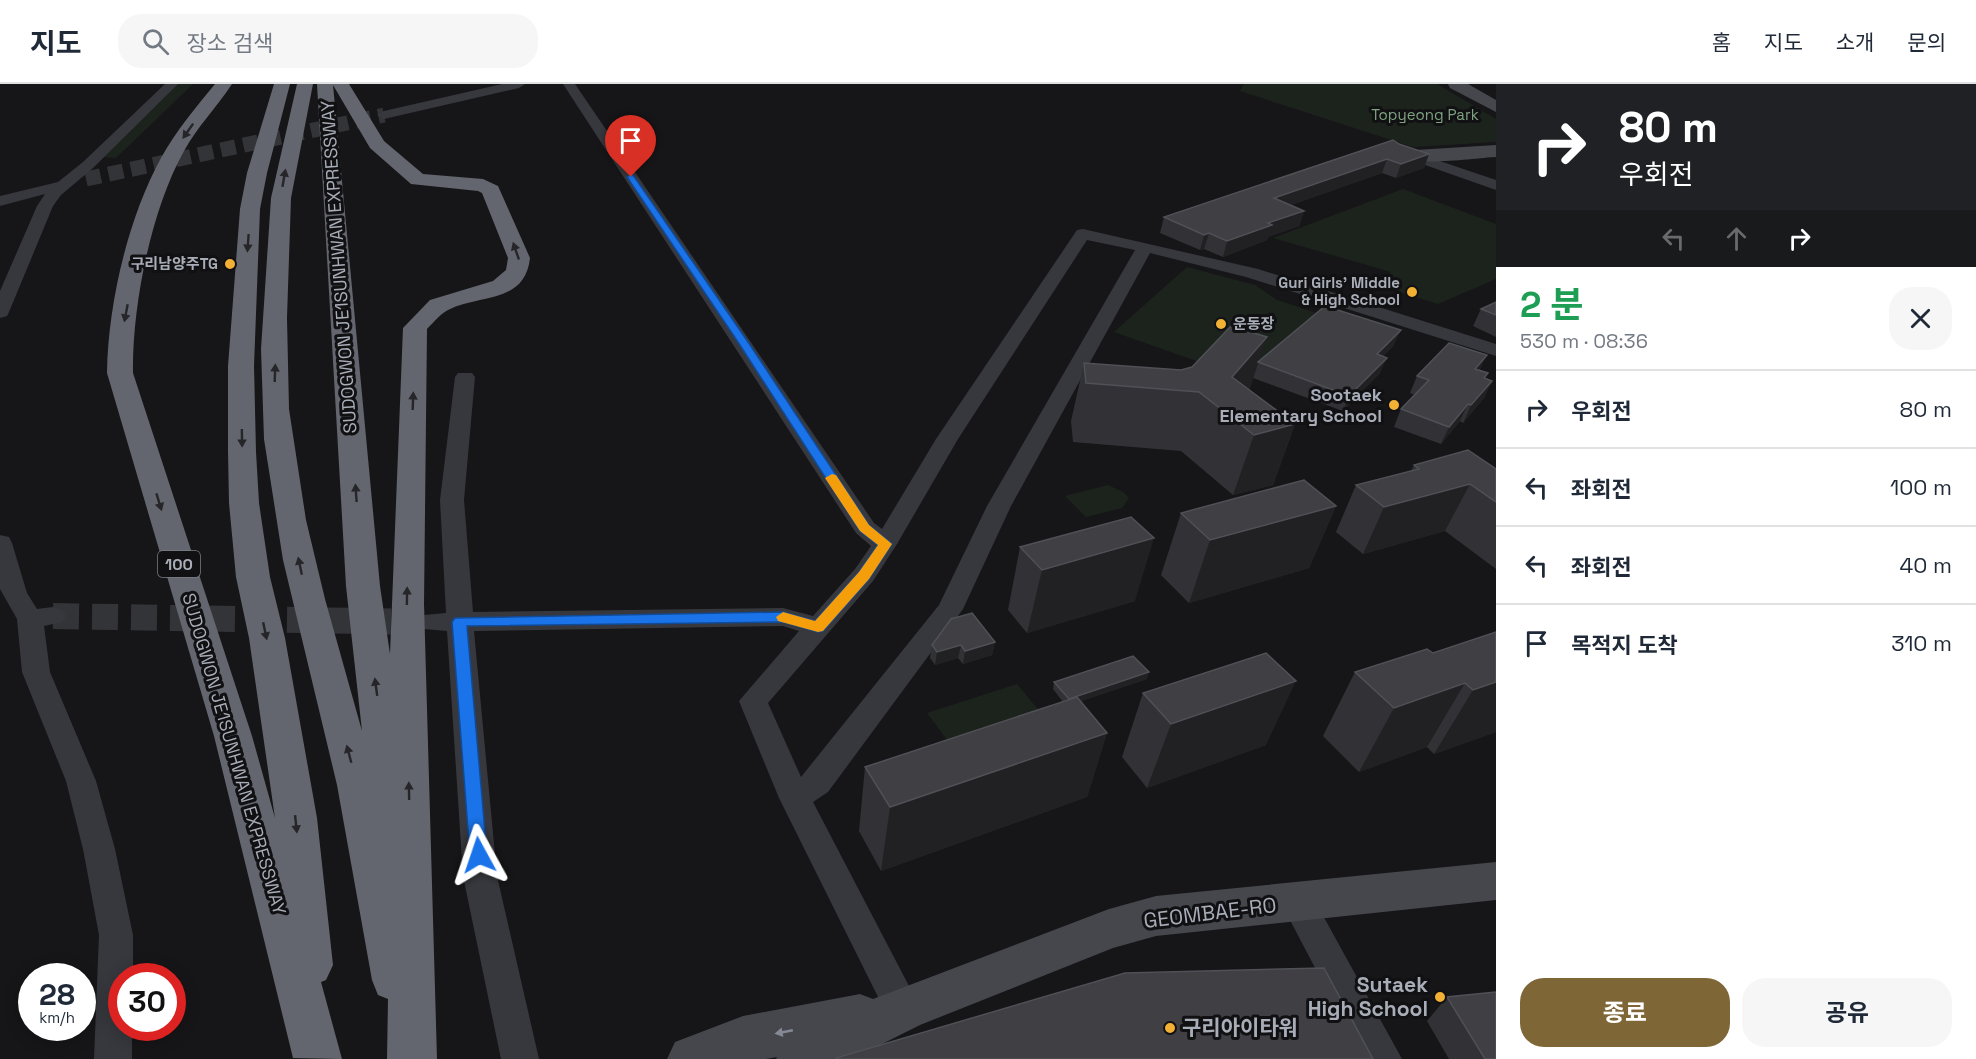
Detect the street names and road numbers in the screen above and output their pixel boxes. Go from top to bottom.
street label: SUDOGWON JE1SUNHWAN EXPRESSWAY [315,100,362,434]
road number: 100 [158,551,200,577]
street label: SUDOGWON JE1SUNHWAN EXPRESSWAY [177,590,292,917]
street label: GEOMBAE-RO [1142,891,1278,934]

